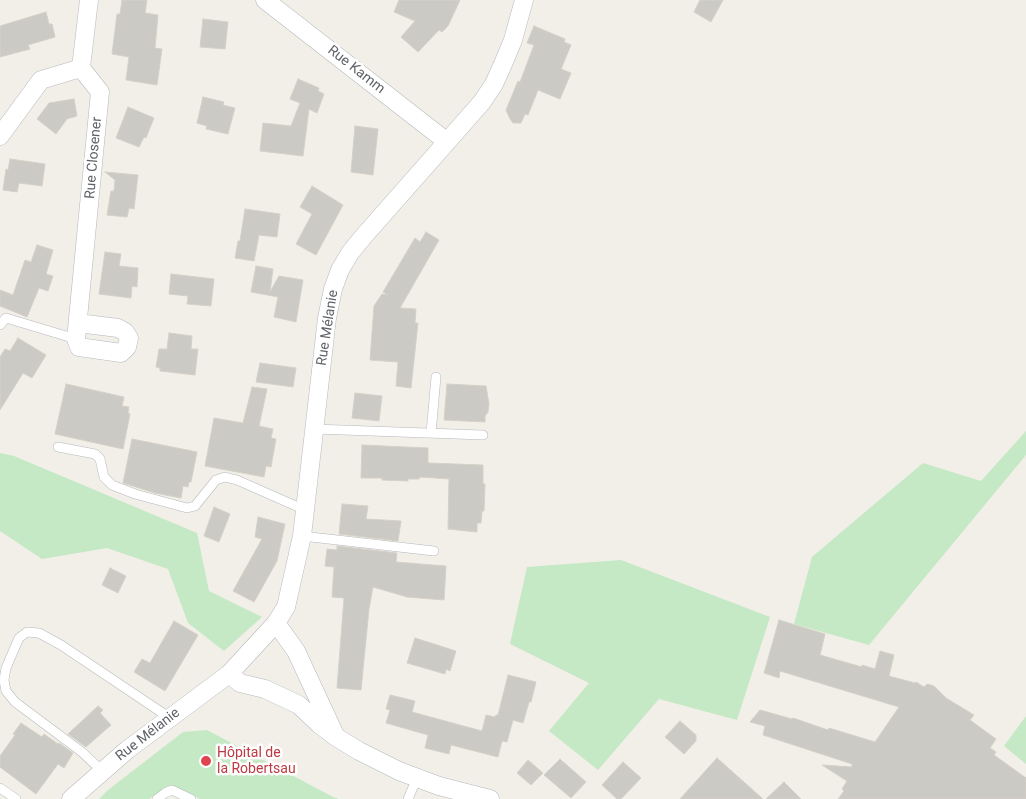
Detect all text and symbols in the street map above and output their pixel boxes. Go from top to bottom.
street label: Rue Kamm [324,42,388,98]
street label: Rue Closener [82,116,106,200]
street label: Rue Mélanie [314,289,342,367]
street label: Rue Mélanie [113,705,183,765]
place label: Hôpital de la Robertsau [217,745,296,778]
marker: Hôpital de la Robertsau [199,754,213,768]

